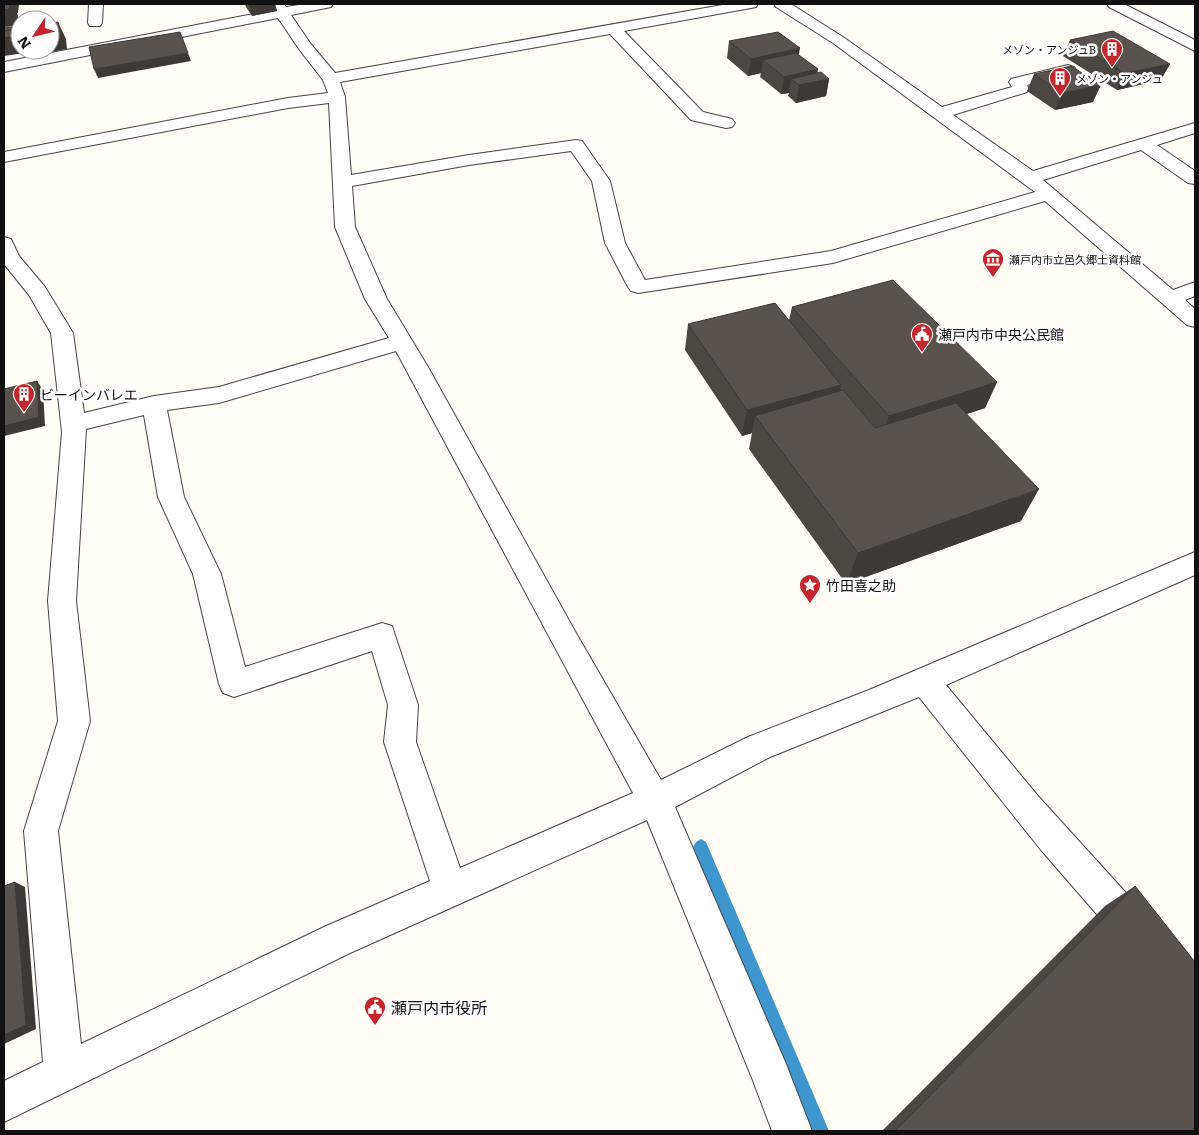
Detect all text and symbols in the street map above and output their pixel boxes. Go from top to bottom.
north arrow [10,10,60,60]
text: N [12,32,35,54]
building icon: メゾン・アンジュB [1100,37,1124,68]
place label: メゾン・アンジュB [1002,41,1096,57]
building icon: メゾン・アンジュ [1048,66,1072,97]
place label: メゾン・アンジュ [1076,70,1163,86]
museum icon: 瀬戸内市立邑久郷土資料館 [981,247,1005,278]
place label: 瀬戸内市立邑久郷土資料館 [1009,251,1141,267]
public building icon: 瀬戸内市中央公民館 [910,322,934,353]
place label: 瀬戸内市中央公民館 [938,324,1064,344]
building icon: ビーインバレエ [12,382,36,413]
place label: ビーインバレエ [40,384,138,404]
place icon: 竹田喜之助 [798,573,822,604]
place label: 竹田喜之助 [826,575,896,595]
public building icon: 瀬戸内市役所 [363,995,387,1026]
place label: 瀬戸内市役所 [391,995,487,1019]

